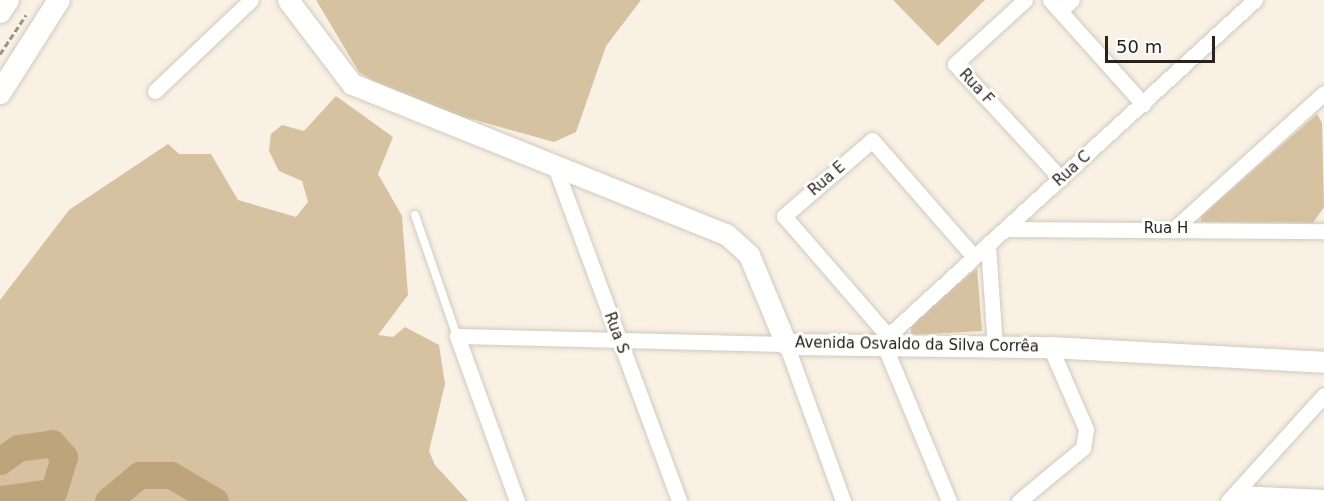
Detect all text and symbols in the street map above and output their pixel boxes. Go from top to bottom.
scale bar [1108,24,1218,62]
text: 50 m [1116,36,1162,57]
street label: Rua F [955,66,997,108]
street label: Rua C [1050,148,1094,190]
street label: Rua E [805,158,849,200]
street label: Rua H [1144,220,1188,238]
street label: Rua S [600,310,632,356]
street label: Avenida Osvaldo da Silva Corrêa [795,334,1039,356]

